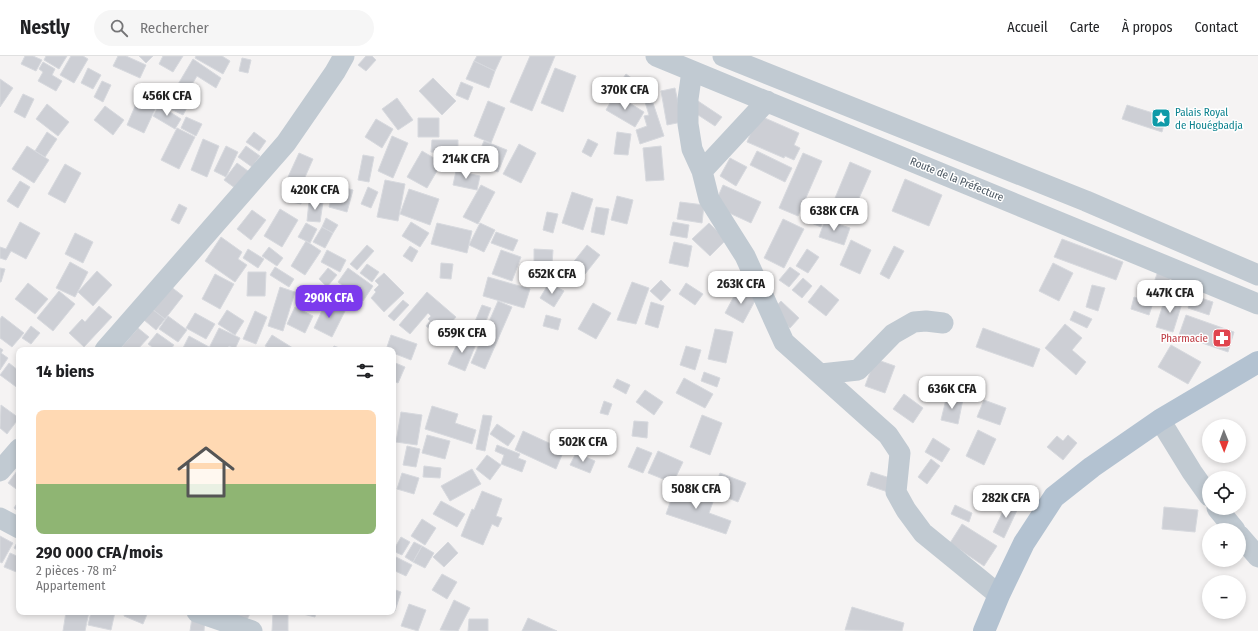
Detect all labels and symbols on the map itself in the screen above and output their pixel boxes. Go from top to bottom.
pin: 370K CFA [584,77,666,111]
pin: 456K CFA [126,83,208,117]
place label: Palais Royal de Houégbadja [1175,106,1243,132]
place icon: Palais Royal de Houégbadja [1150,107,1172,129]
pin: 214K CFA [425,146,507,180]
street label: Route de la Préfecture [908,155,1006,204]
pin: 420K CFA [274,177,356,211]
pin: 638K CFA [793,198,875,232]
pin: 652K CFA [511,261,593,295]
pin: 263K CFA [700,271,782,305]
pin: 447K CFA [1129,280,1211,314]
pin: 290K CFA [288,285,370,319]
pin: 659K CFA [421,320,503,354]
pharmacy icon: Pharmacie [1211,327,1233,349]
place label: Pharmacie [1161,332,1208,345]
pin: 636K CFA [911,376,993,410]
north arrow [1202,419,1246,463]
pin: 502K CFA [542,429,624,463]
pin: 508K CFA [655,476,737,510]
pin: 282K CFA [965,485,1047,519]

